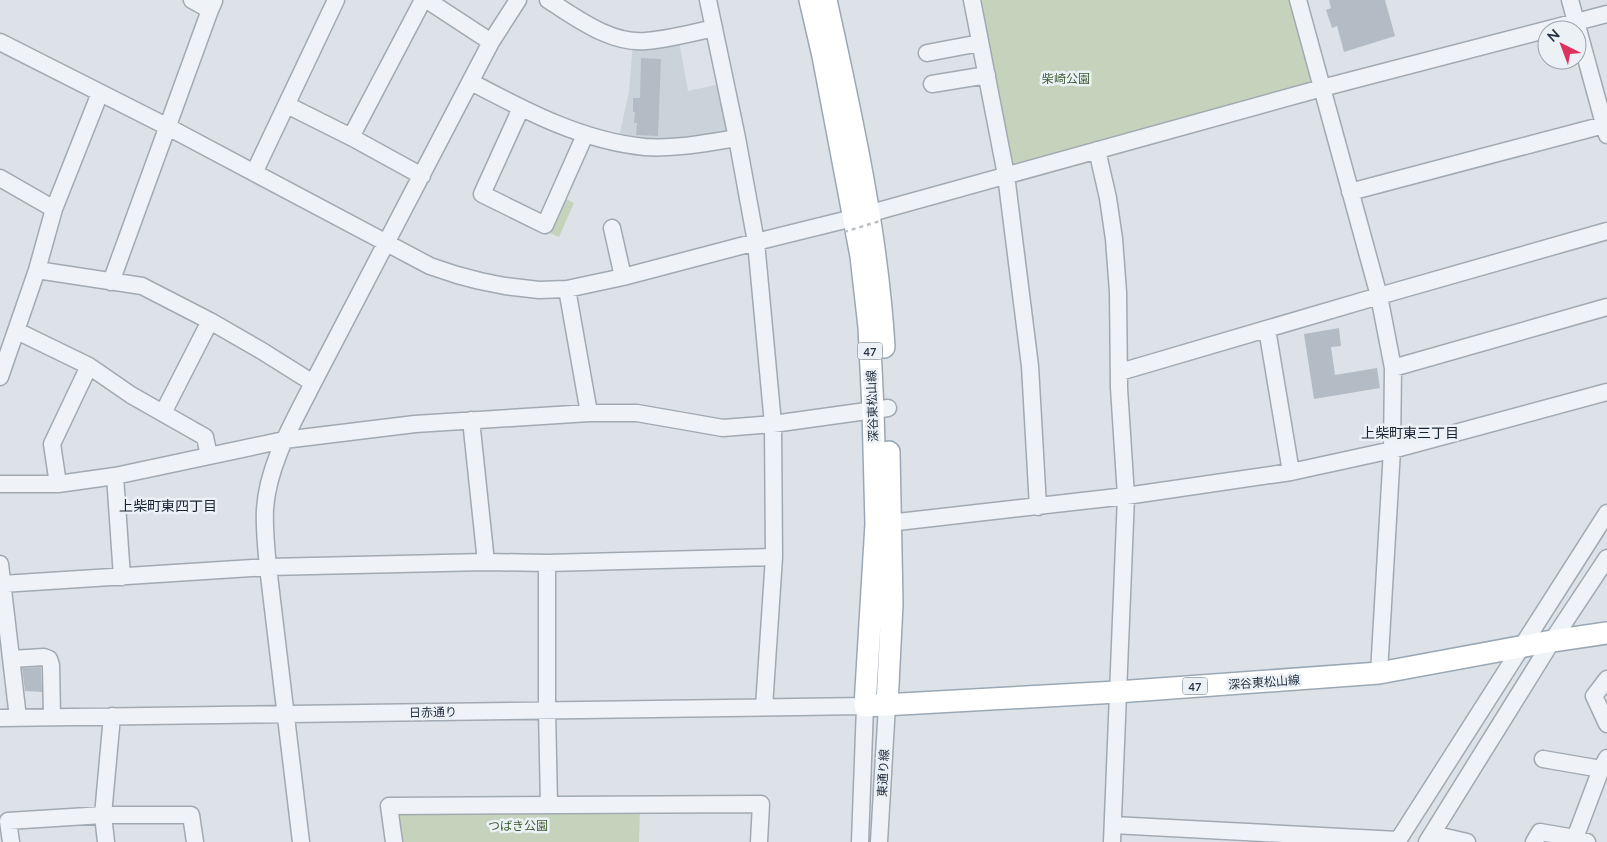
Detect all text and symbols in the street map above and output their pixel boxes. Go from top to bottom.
north arrow [1537,20,1587,70]
text: N [1543,25,1563,45]
park label: 柴崎公園 [1042,71,1090,86]
road number: 47 [858,342,882,360]
street label: 深谷東松山線 [863,370,881,442]
district label: 上柴町東三丁目 [1361,424,1459,441]
district label: 上柴町東四丁目 [119,497,217,514]
street label: 深谷東松山線 [1228,672,1300,692]
road number: 47 [1182,678,1208,694]
street label: 日赤通り [409,704,457,720]
street label: 東通り線 [874,749,892,797]
park label: つばき公園 [488,818,548,833]

